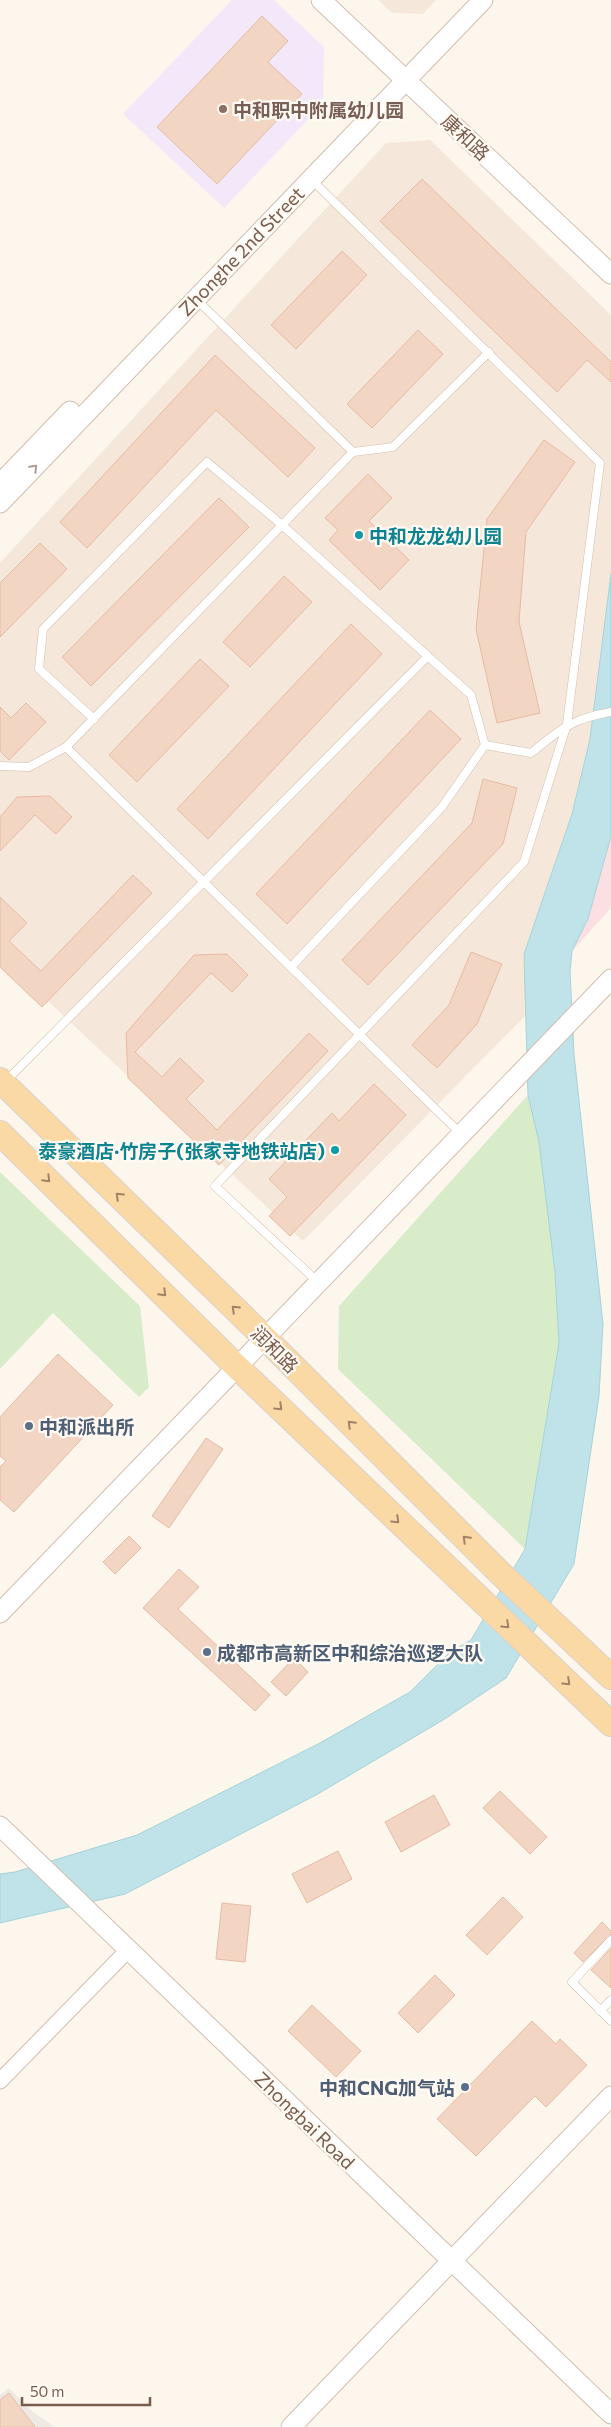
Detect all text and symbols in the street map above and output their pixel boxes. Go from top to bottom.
place label: 中和职中附属幼儿园 [233,98,404,121]
marker: 中和职中附属幼儿园 [217,103,229,115]
street label: 康和路 [437,109,495,165]
street label: Zhonghe 2nd Street [174,182,309,320]
one-way arrow [28,465,37,474]
place label: 中和龙龙幼儿园 [369,524,502,547]
marker: 中和龙龙幼儿园 [353,529,365,541]
place label: 泰豪酒店·竹房子(张家寺地铁站店) [38,1139,325,1162]
marker: 泰豪酒店·竹房子(张家寺地铁站店) [329,1144,341,1156]
one-way arrow [41,1173,50,1182]
one-way arrow [116,1193,125,1202]
one-way arrow [157,1287,166,1296]
one-way arrow [232,1306,241,1315]
street label: 润和路 [247,1321,303,1377]
one-way arrow [273,1401,282,1410]
place label: 中和派出所 [39,1415,134,1438]
marker: 中和派出所 [23,1420,35,1432]
one-way arrow [347,1421,356,1430]
one-way arrow [390,1514,399,1523]
one-way arrow [462,1535,471,1544]
one-way arrow [501,1619,510,1628]
place label: 成都市高新区中和综治巡逻大队 [217,1641,483,1664]
marker: 成都市高新区中和综治巡逻大队 [201,1646,213,1658]
one-way arrow [561,1676,570,1685]
street label: Zhongbai Road [250,2066,360,2174]
place label: 中和CNG加气站 [319,2076,455,2099]
marker: 中和CNG加气站 [459,2081,471,2093]
scale bar [22,2374,150,2406]
text: 50 m [30,2382,64,2400]

